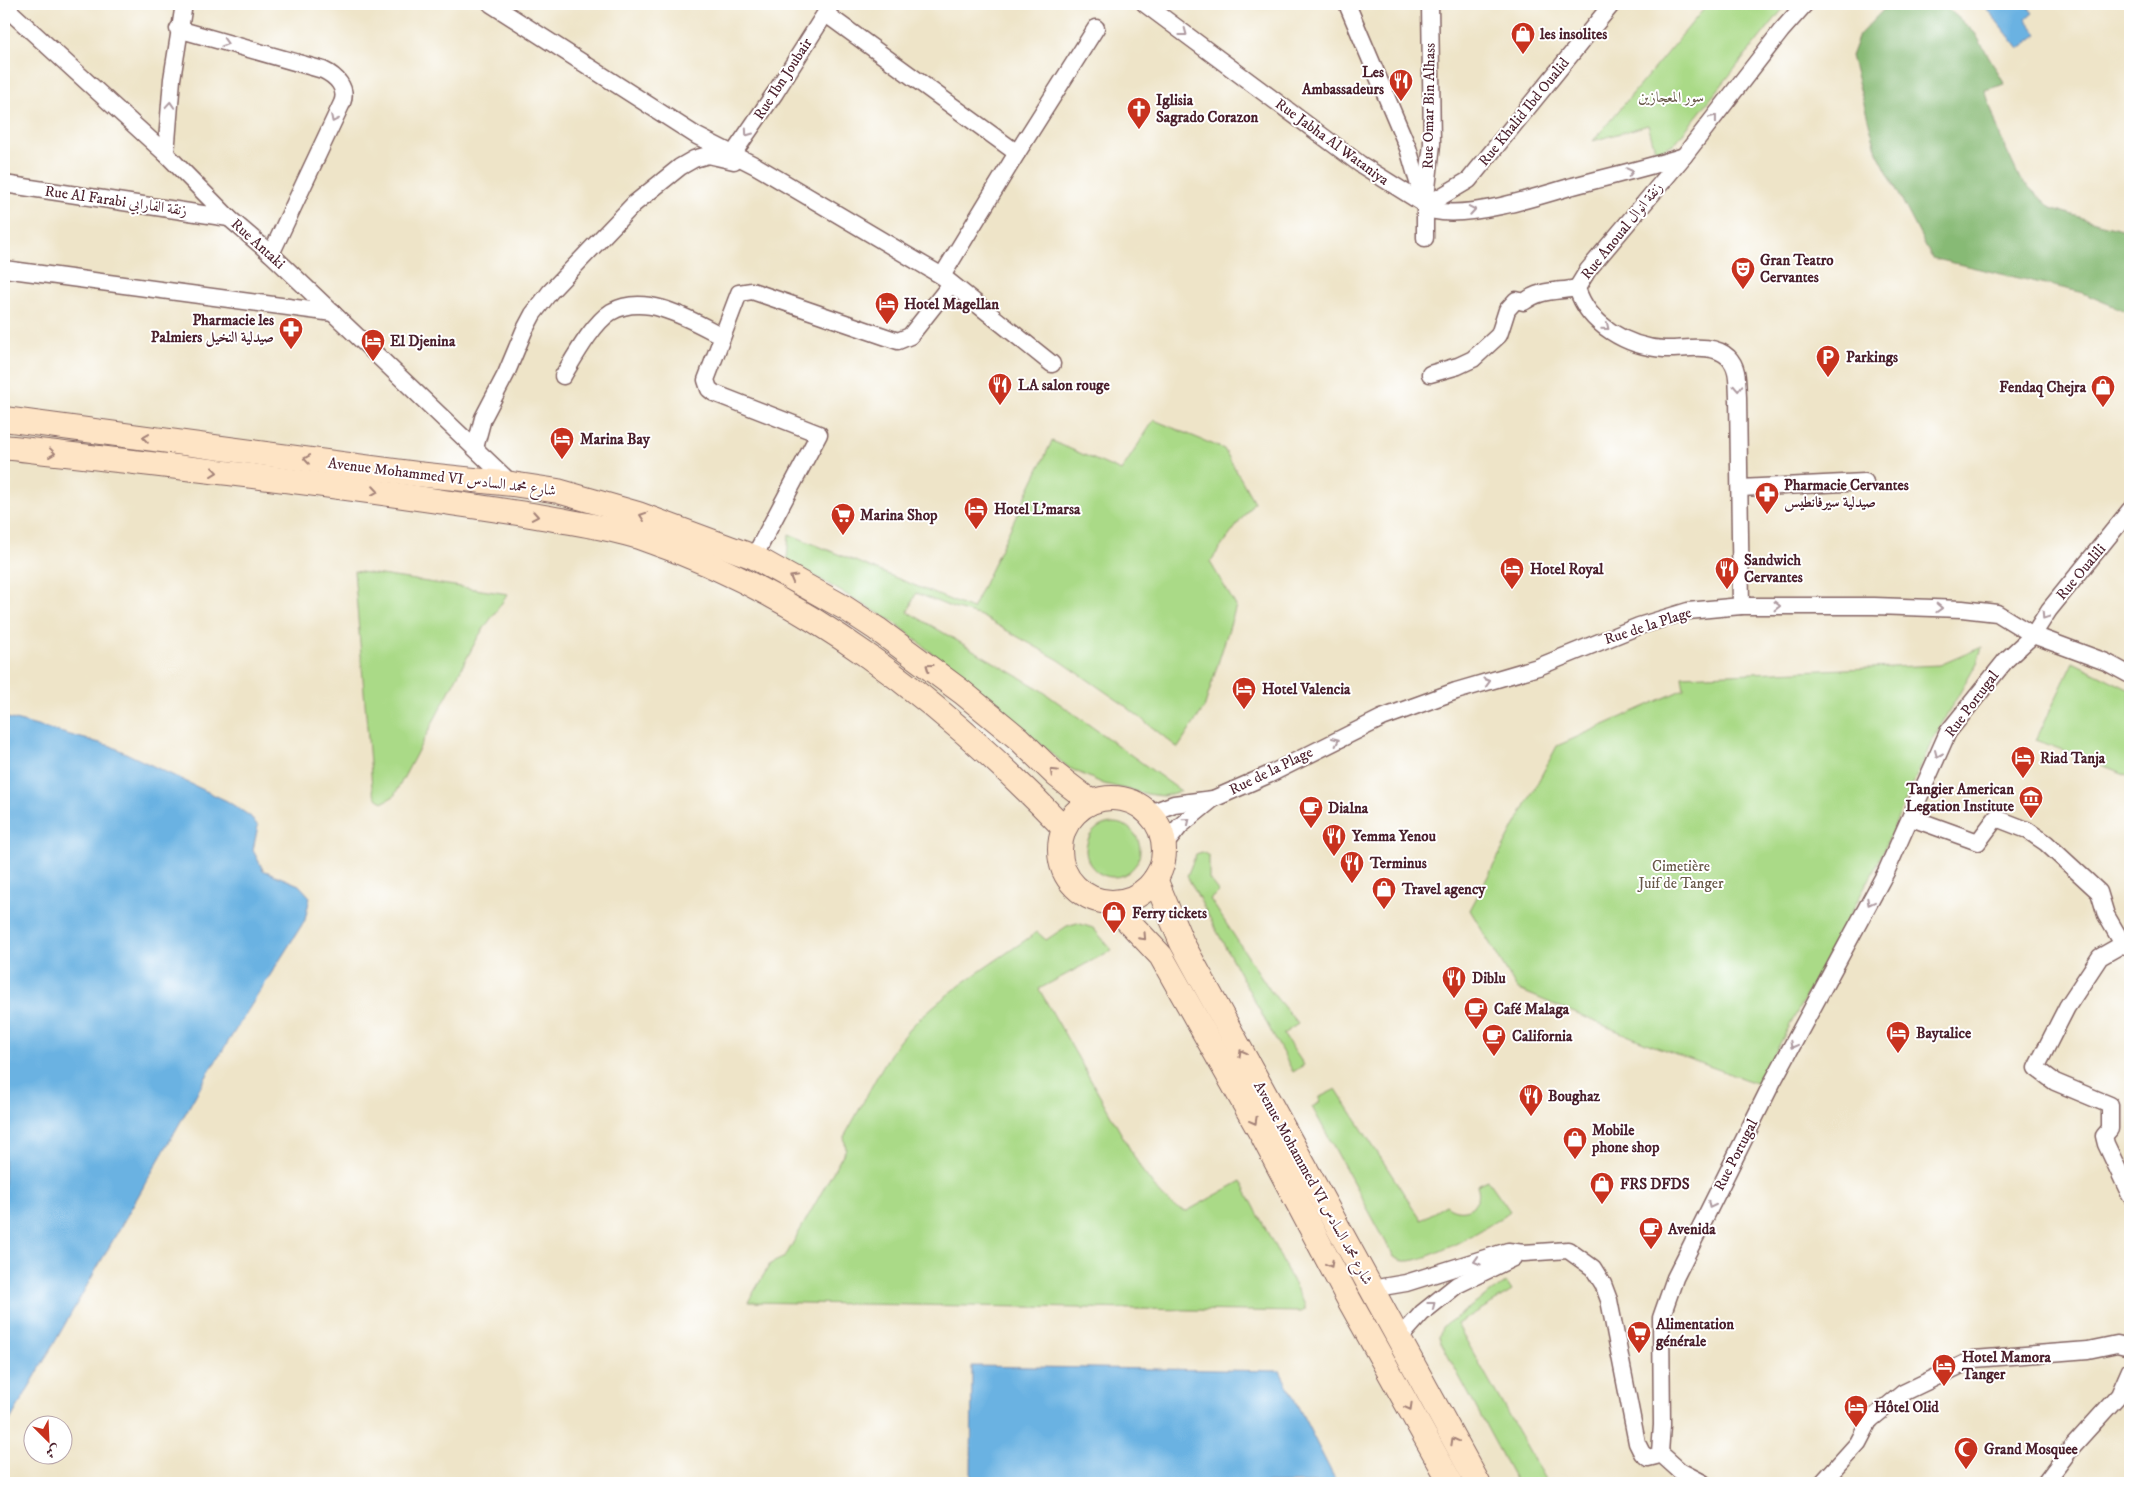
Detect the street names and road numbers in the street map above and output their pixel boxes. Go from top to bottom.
street label: Rue Ibn Joubair [749,34,817,124]
street label: Rue Omar Bin Alhass [1418,43,1440,169]
street label: Rue Khalid Ibd Oualid [1474,53,1574,170]
street label: Rue Jabha Al Wataniya [1271,94,1393,190]
street label: Rue Anoual زنقة انوال [1577,179,1667,283]
street label: Rue Al Farabi زنقة الفارابي [43,182,188,222]
street label: Rue Antaki [227,215,289,273]
street label: Avenue Mohammed VI شارع محمد السادس [326,454,557,503]
street label: Rue Oualili [2052,540,2110,604]
street label: Rue de la Plage [1602,603,1694,649]
street label: Rue Portugal [1941,667,2003,741]
street label: Rue de la Plage [1226,743,1316,799]
street label: Avenue Mohammed VI شارع محمد السادس [1246,1078,1377,1290]
street label: Rue Portugal [1710,1115,1762,1194]

